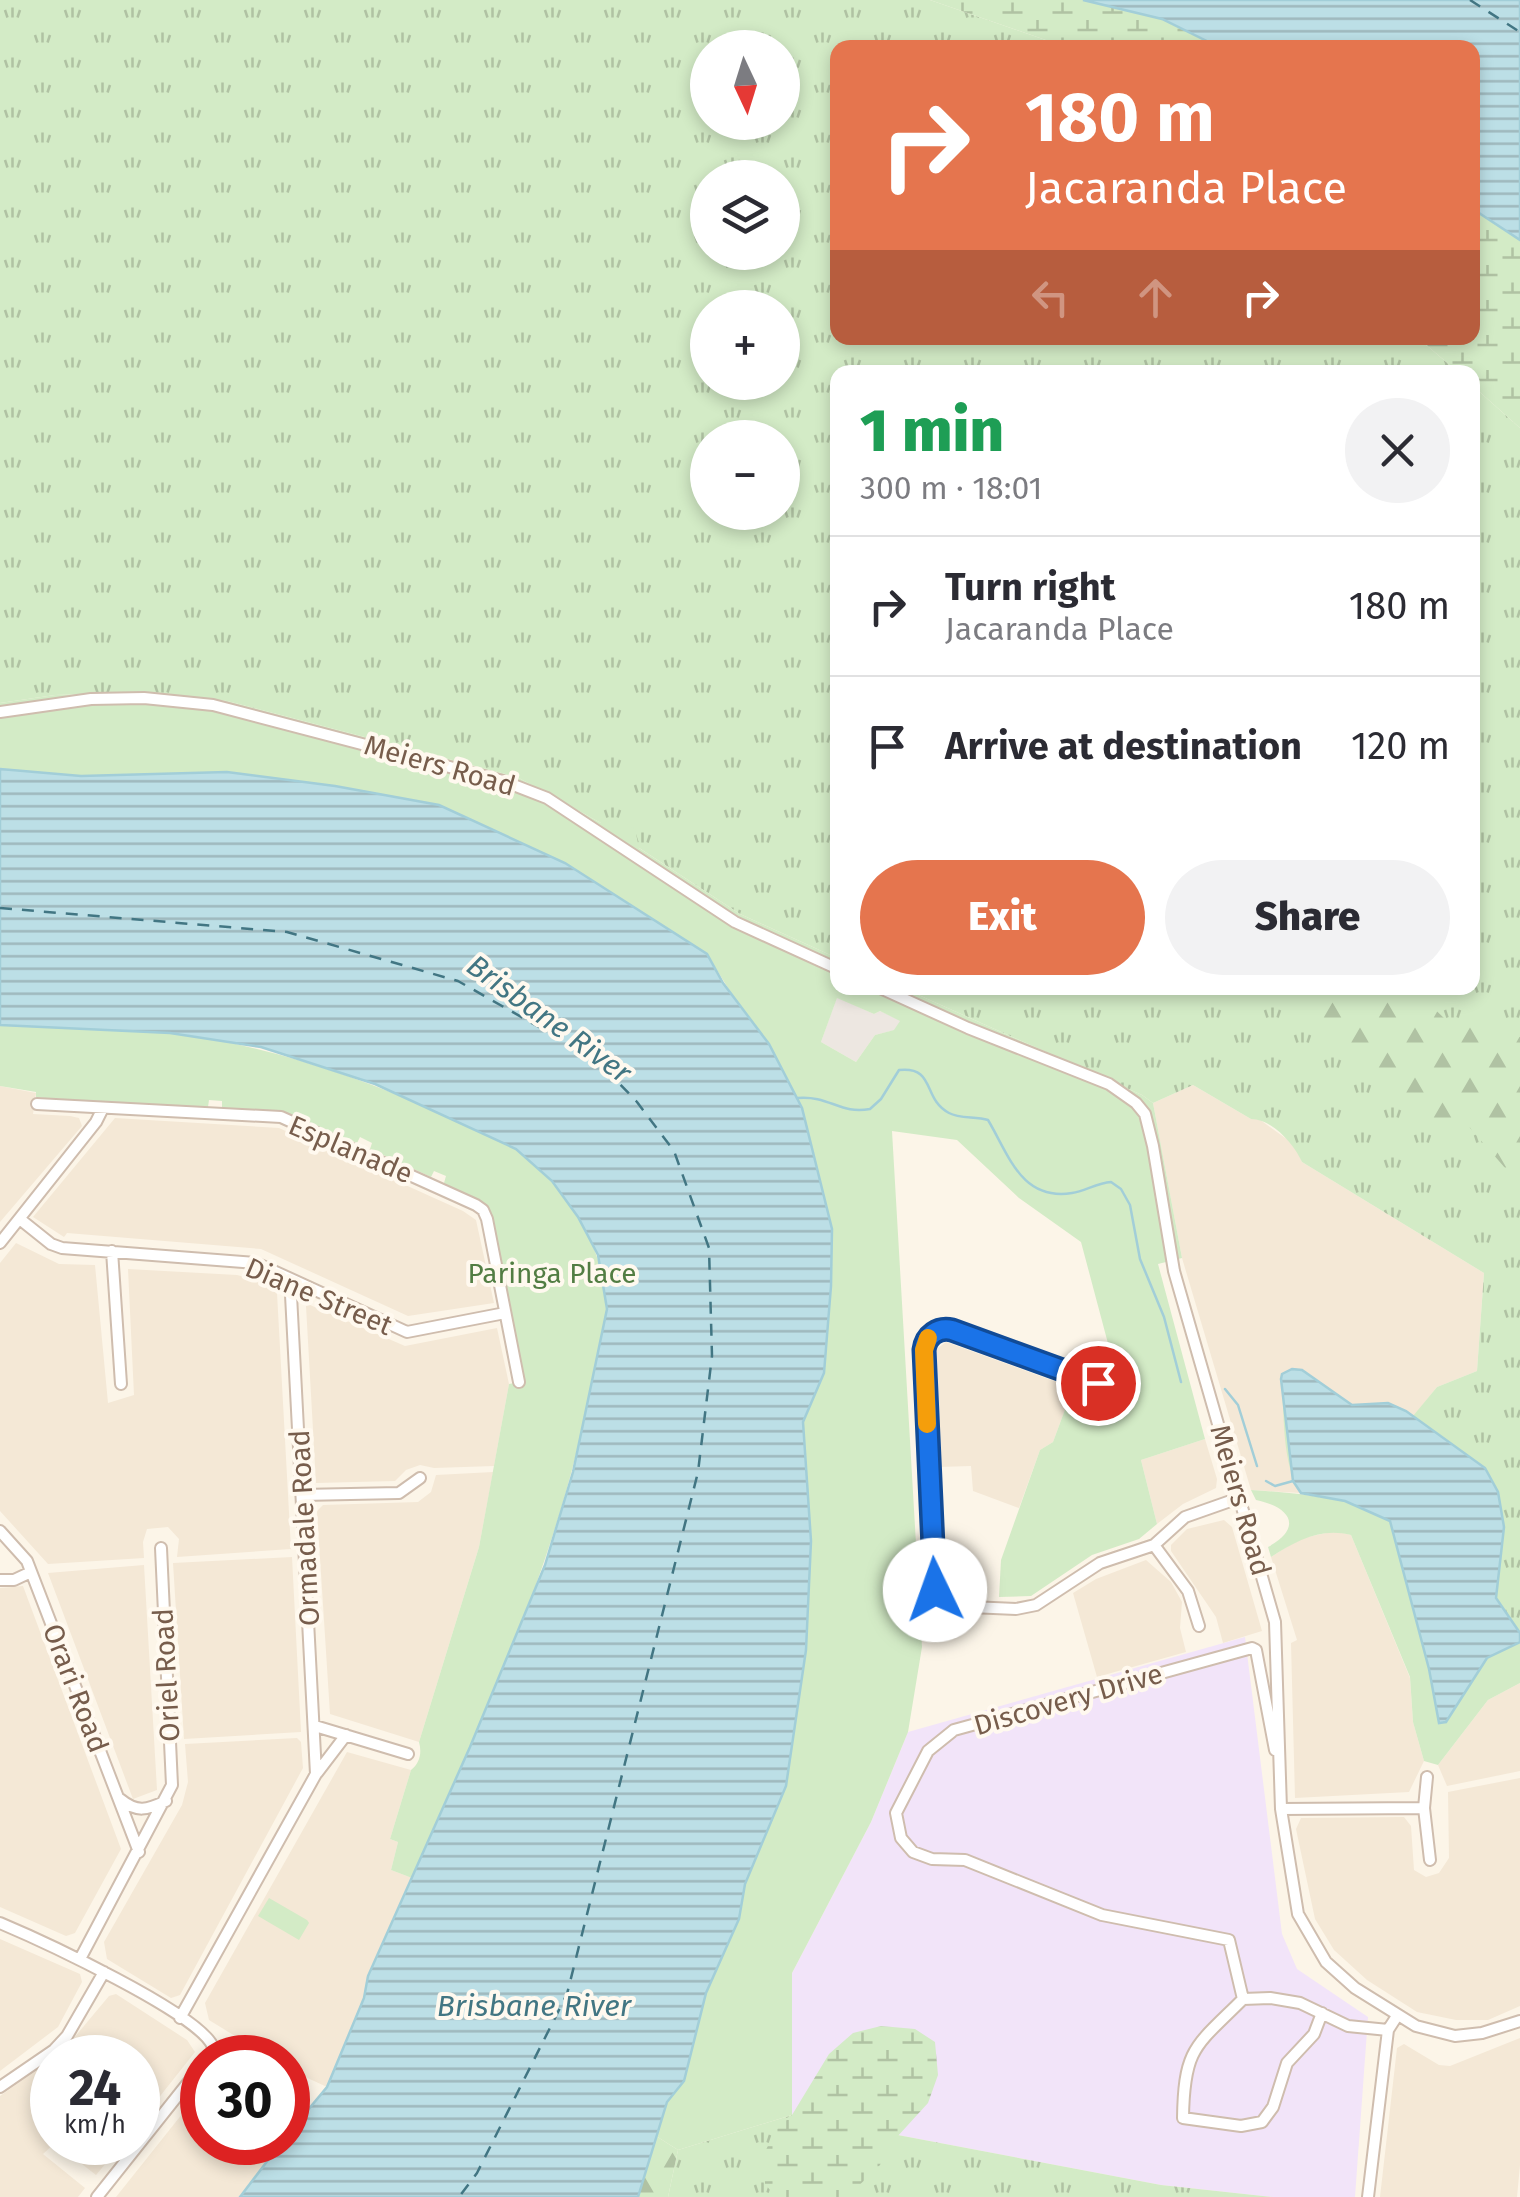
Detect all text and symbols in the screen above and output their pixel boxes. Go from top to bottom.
north arrow [690,30,800,140]
map controls [690,30,800,530]
text: 180 m [1025,76,1215,160]
icon: right [860,80,990,210]
button: layers [690,160,800,270]
text: Jacaranda Place [1025,161,1347,215]
icon: left [1023,270,1078,325]
icon: ahead [1128,270,1183,325]
icon: right [1233,270,1288,325]
button: + [690,290,800,400]
text: 1 min [860,395,1004,467]
button: close [1345,398,1450,503]
button: − [690,420,800,530]
text: 300 m · 18:01 [860,469,1042,507]
text: Turn right [945,564,1115,610]
icon: right [860,579,915,634]
text: 180 m [1349,583,1450,629]
text: Jacaranda Place [945,610,1174,648]
icon: arrive [860,719,915,774]
text: Arrive at destination [945,723,1302,769]
text: 120 m [1351,723,1450,769]
street label: Meiers Road [361,728,519,803]
button: Exit [860,860,1145,975]
button: Share [1165,860,1450,975]
water label: Brisbane River [460,947,640,1092]
street label: Esplanade [284,1109,418,1190]
street label: Diane Street [240,1251,398,1343]
park label: Paringa Place [467,1257,637,1290]
pin [1056,1341,1141,1426]
icon: arrive [1071,1356,1126,1411]
street label: Meiers Road [1203,1421,1278,1579]
street label: Ormadale Road [283,1429,326,1627]
position arrow [883,1538,987,1642]
street label: Oriel Road [147,1607,186,1743]
street label: Orari Road [36,1619,115,1757]
street label: Discovery Drive [970,1657,1166,1742]
water label: Brisbane River [437,1988,633,2024]
speed limit sign: 30 [180,2035,310,2165]
text: 24 [69,2058,121,2118]
text: km/h [64,2110,126,2140]

